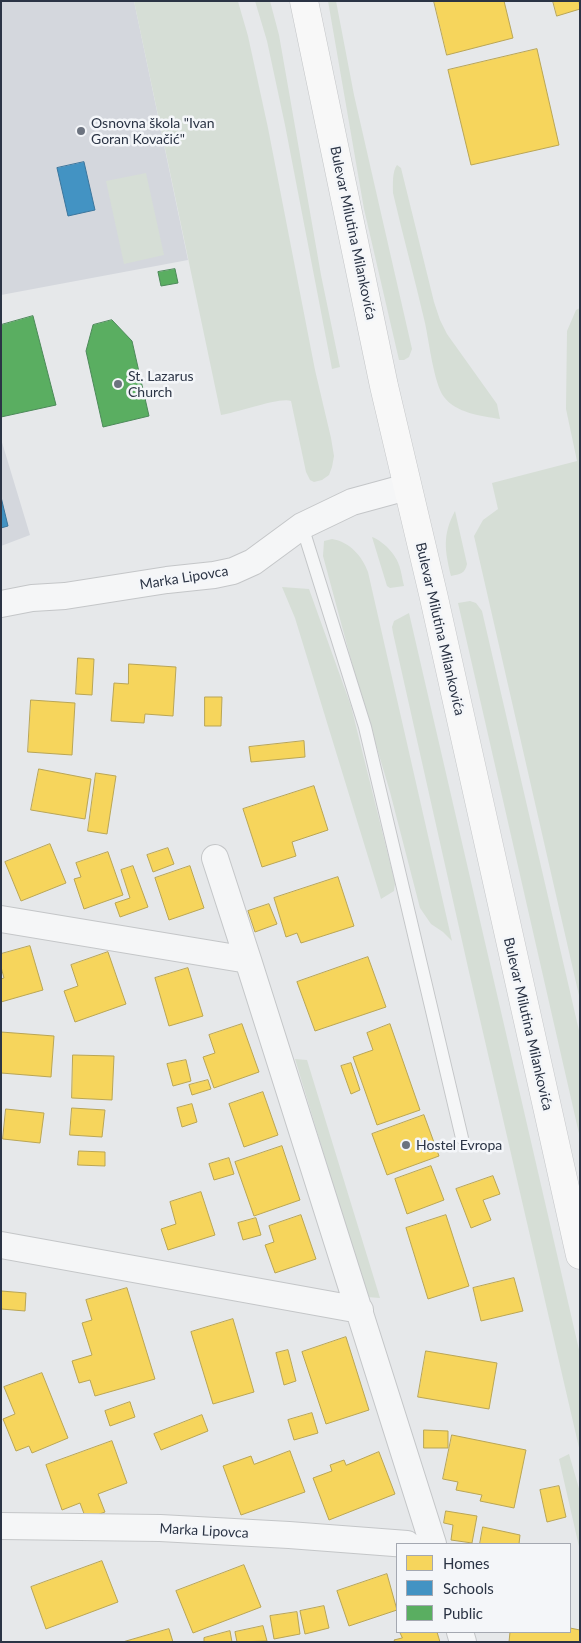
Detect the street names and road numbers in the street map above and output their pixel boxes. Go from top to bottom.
street label: Bulevar Milutina Milankovića [326,145,380,321]
street label: Bulevar Milutina Milankovića [412,541,468,717]
street label: Marka Lipovca [139,563,229,593]
street label: Bulevar Milutina Milankovića [500,936,556,1112]
street label: Marka Lipovca [159,1520,249,1542]

